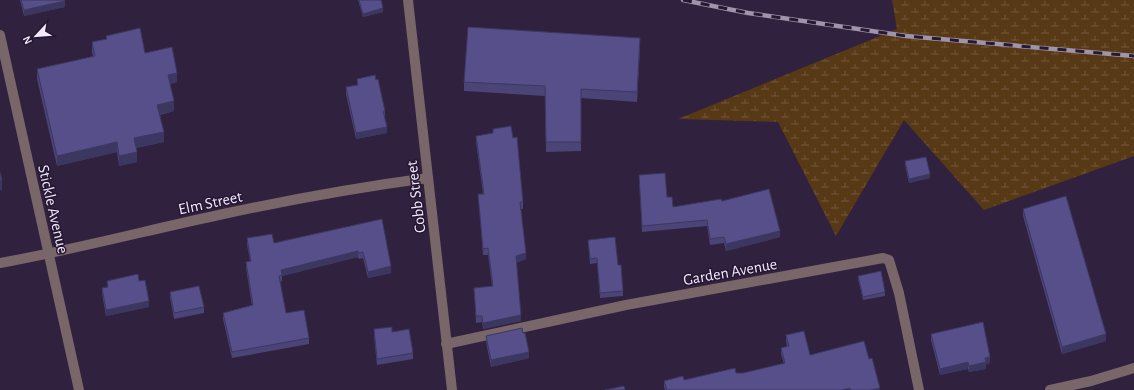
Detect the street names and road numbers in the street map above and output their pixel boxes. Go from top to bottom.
street label: Cobb Street [404,160,428,234]
street label: Stickle Avenue [35,163,71,255]
street label: Elm Street [177,188,244,218]
street label: Garden Avenue [682,256,778,288]

